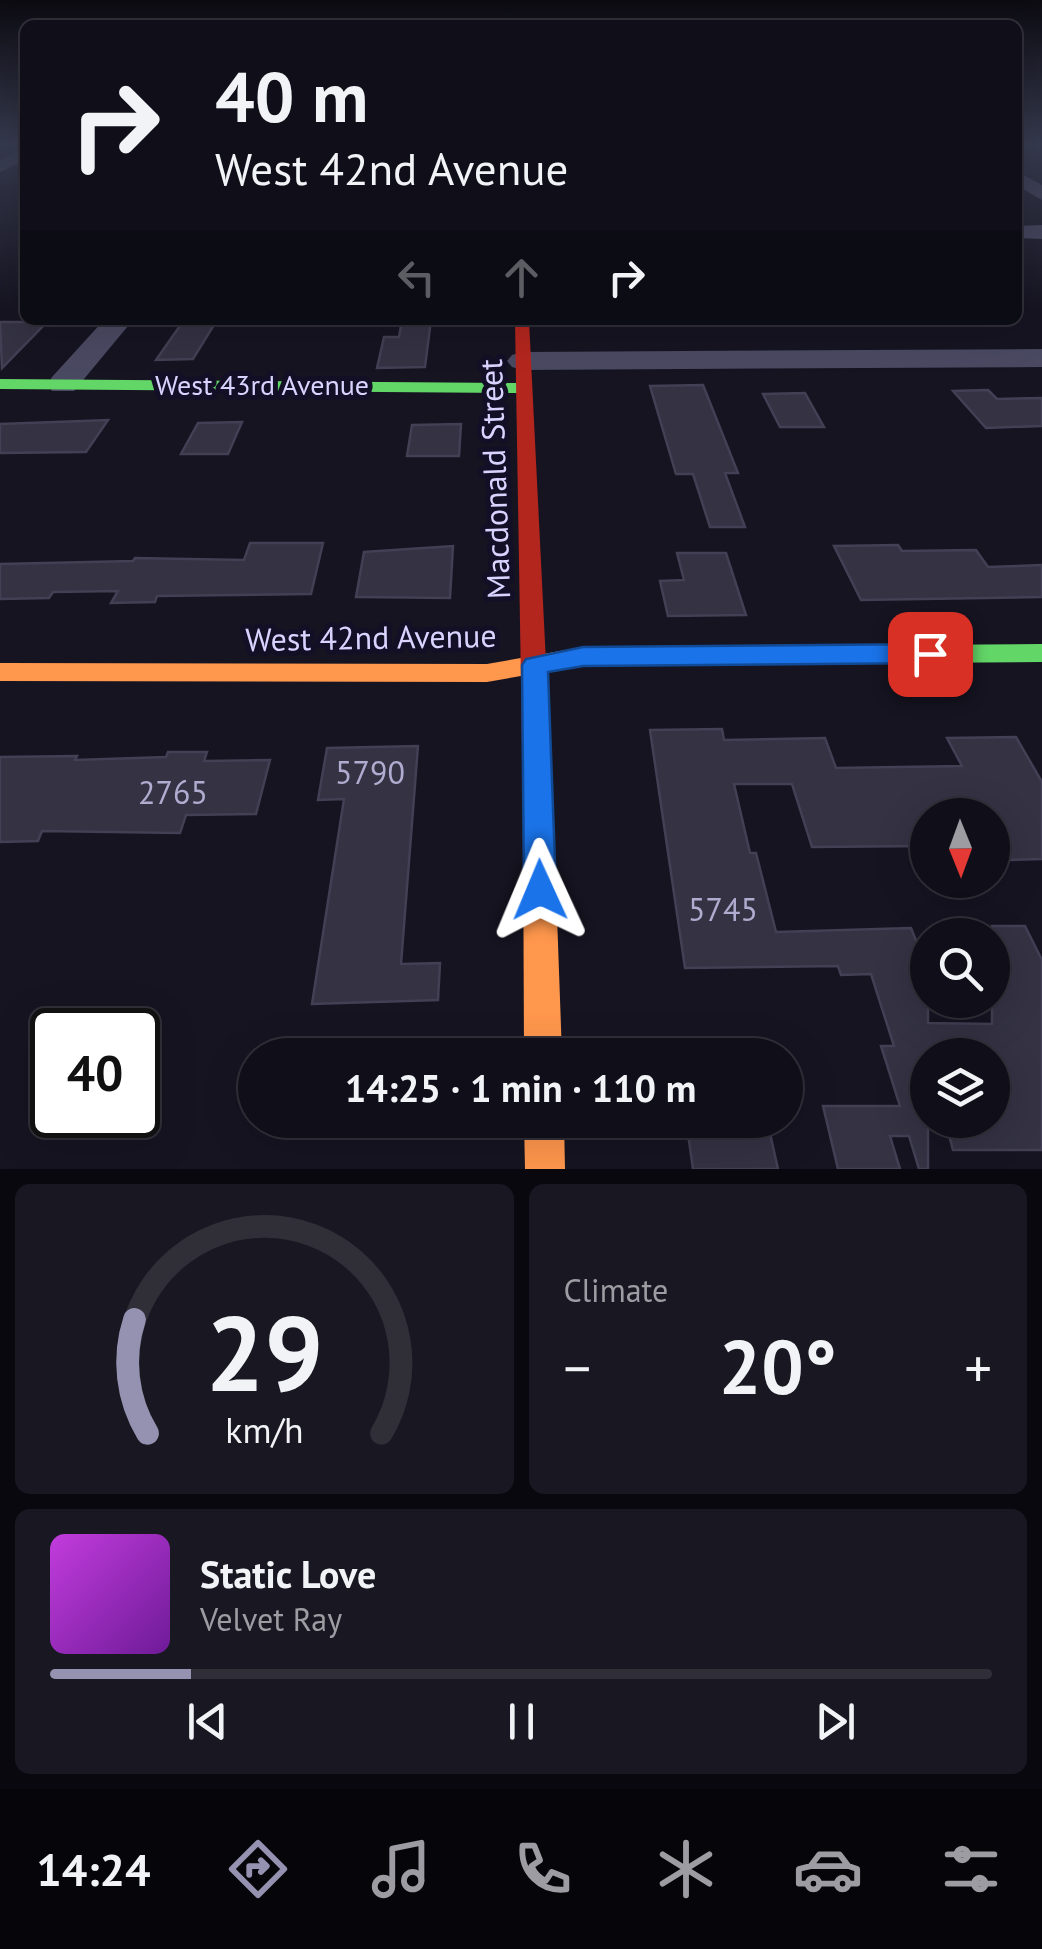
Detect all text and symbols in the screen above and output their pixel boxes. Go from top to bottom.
text: 40 m [215,51,368,141]
icon: right [50,60,180,190]
text: West 42nd Avenue [215,139,568,197]
icon: left [389,250,444,305]
icon: ahead [494,250,549,305]
icon: right [599,250,654,305]
street label: Macdonald Street [469,358,519,600]
street label: West 43rd Avenue [155,366,369,403]
pin [888,612,973,697]
street label: West 42nd Avenue [245,614,497,660]
icon: arrive [903,627,958,682]
house number: 5790 [335,751,405,793]
house number: 2765 [138,771,208,813]
north arrow [910,798,1010,898]
map controls [910,798,1010,1138]
position arrow [488,838,592,942]
house number: 5745 [688,888,758,930]
button: search [910,918,1010,1018]
speed limit sign: 40 [30,1008,160,1138]
button: layers [910,1038,1010,1138]
text: 14:25 · 1 min · 110 m [345,1063,696,1112]
text: Climate [564,1269,668,1311]
text: 29 [205,1285,323,1420]
text: 20° [719,1318,837,1415]
text: − [564,1332,591,1403]
text: + [964,1332,992,1403]
text: km/h [225,1407,303,1453]
text: Static Love [200,1549,376,1598]
text: Velvet Ray [200,1598,342,1640]
icon: previous [180,1694,235,1749]
icon: pause [494,1694,549,1749]
icon: next [808,1694,863,1749]
icon: directions [223,1834,293,1904]
icon: music [366,1834,436,1904]
icon: phone [508,1834,578,1904]
icon: climate [651,1834,721,1904]
icon: car [793,1834,863,1904]
icon: filters [936,1834,1006,1904]
text: 14:24 [36,1840,150,1898]

